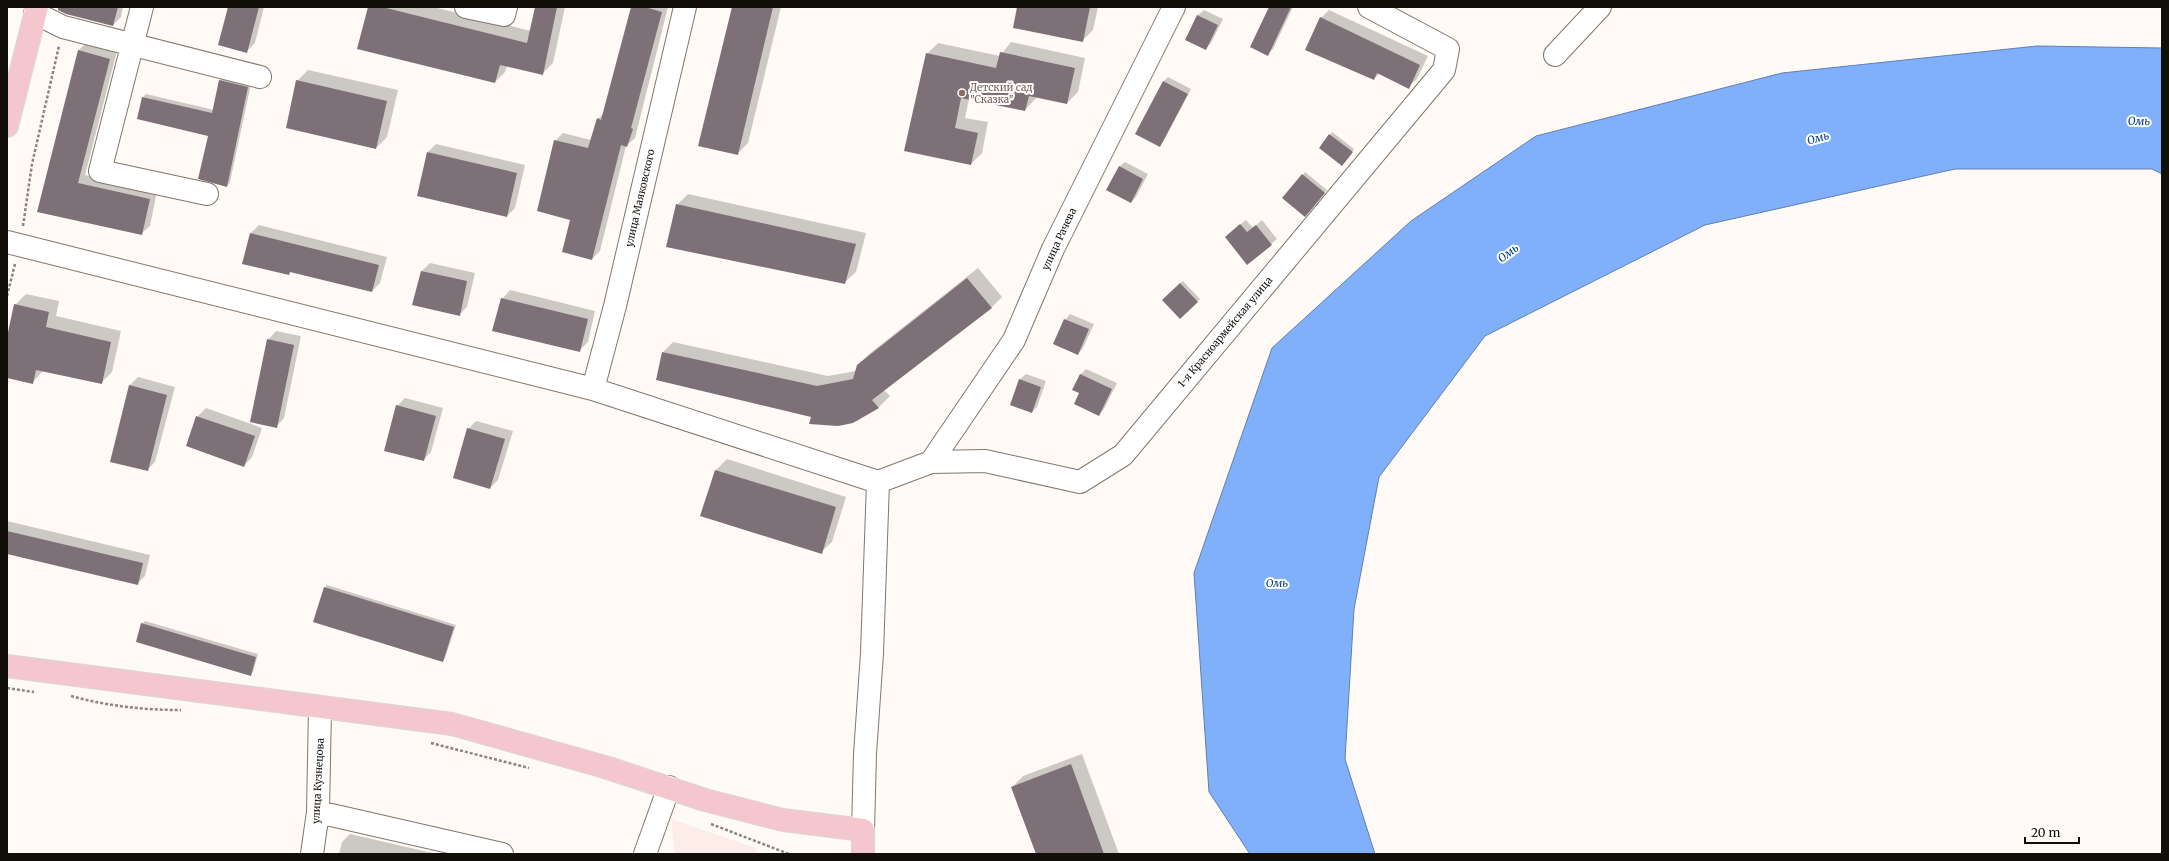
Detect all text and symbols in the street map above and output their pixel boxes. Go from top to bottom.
place label: Детский сад "Сказка" [970,81,1033,106]
marker: Детский сад "Сказка" [957,88,967,98]
water label: Омь [2128,114,2150,128]
water label: Омь [1805,128,1831,148]
street label: улица Маяковского [622,148,658,248]
street label: улица Рачева [1039,205,1079,272]
water label: Омь [1495,241,1521,265]
street label: 1-я Красноармейская улица [1175,274,1276,390]
water label: Омь [1266,576,1288,590]
street label: улица Кузнецова [309,737,327,824]
scale bar [2025,819,2079,845]
text: 20 m [2031,825,2060,840]

